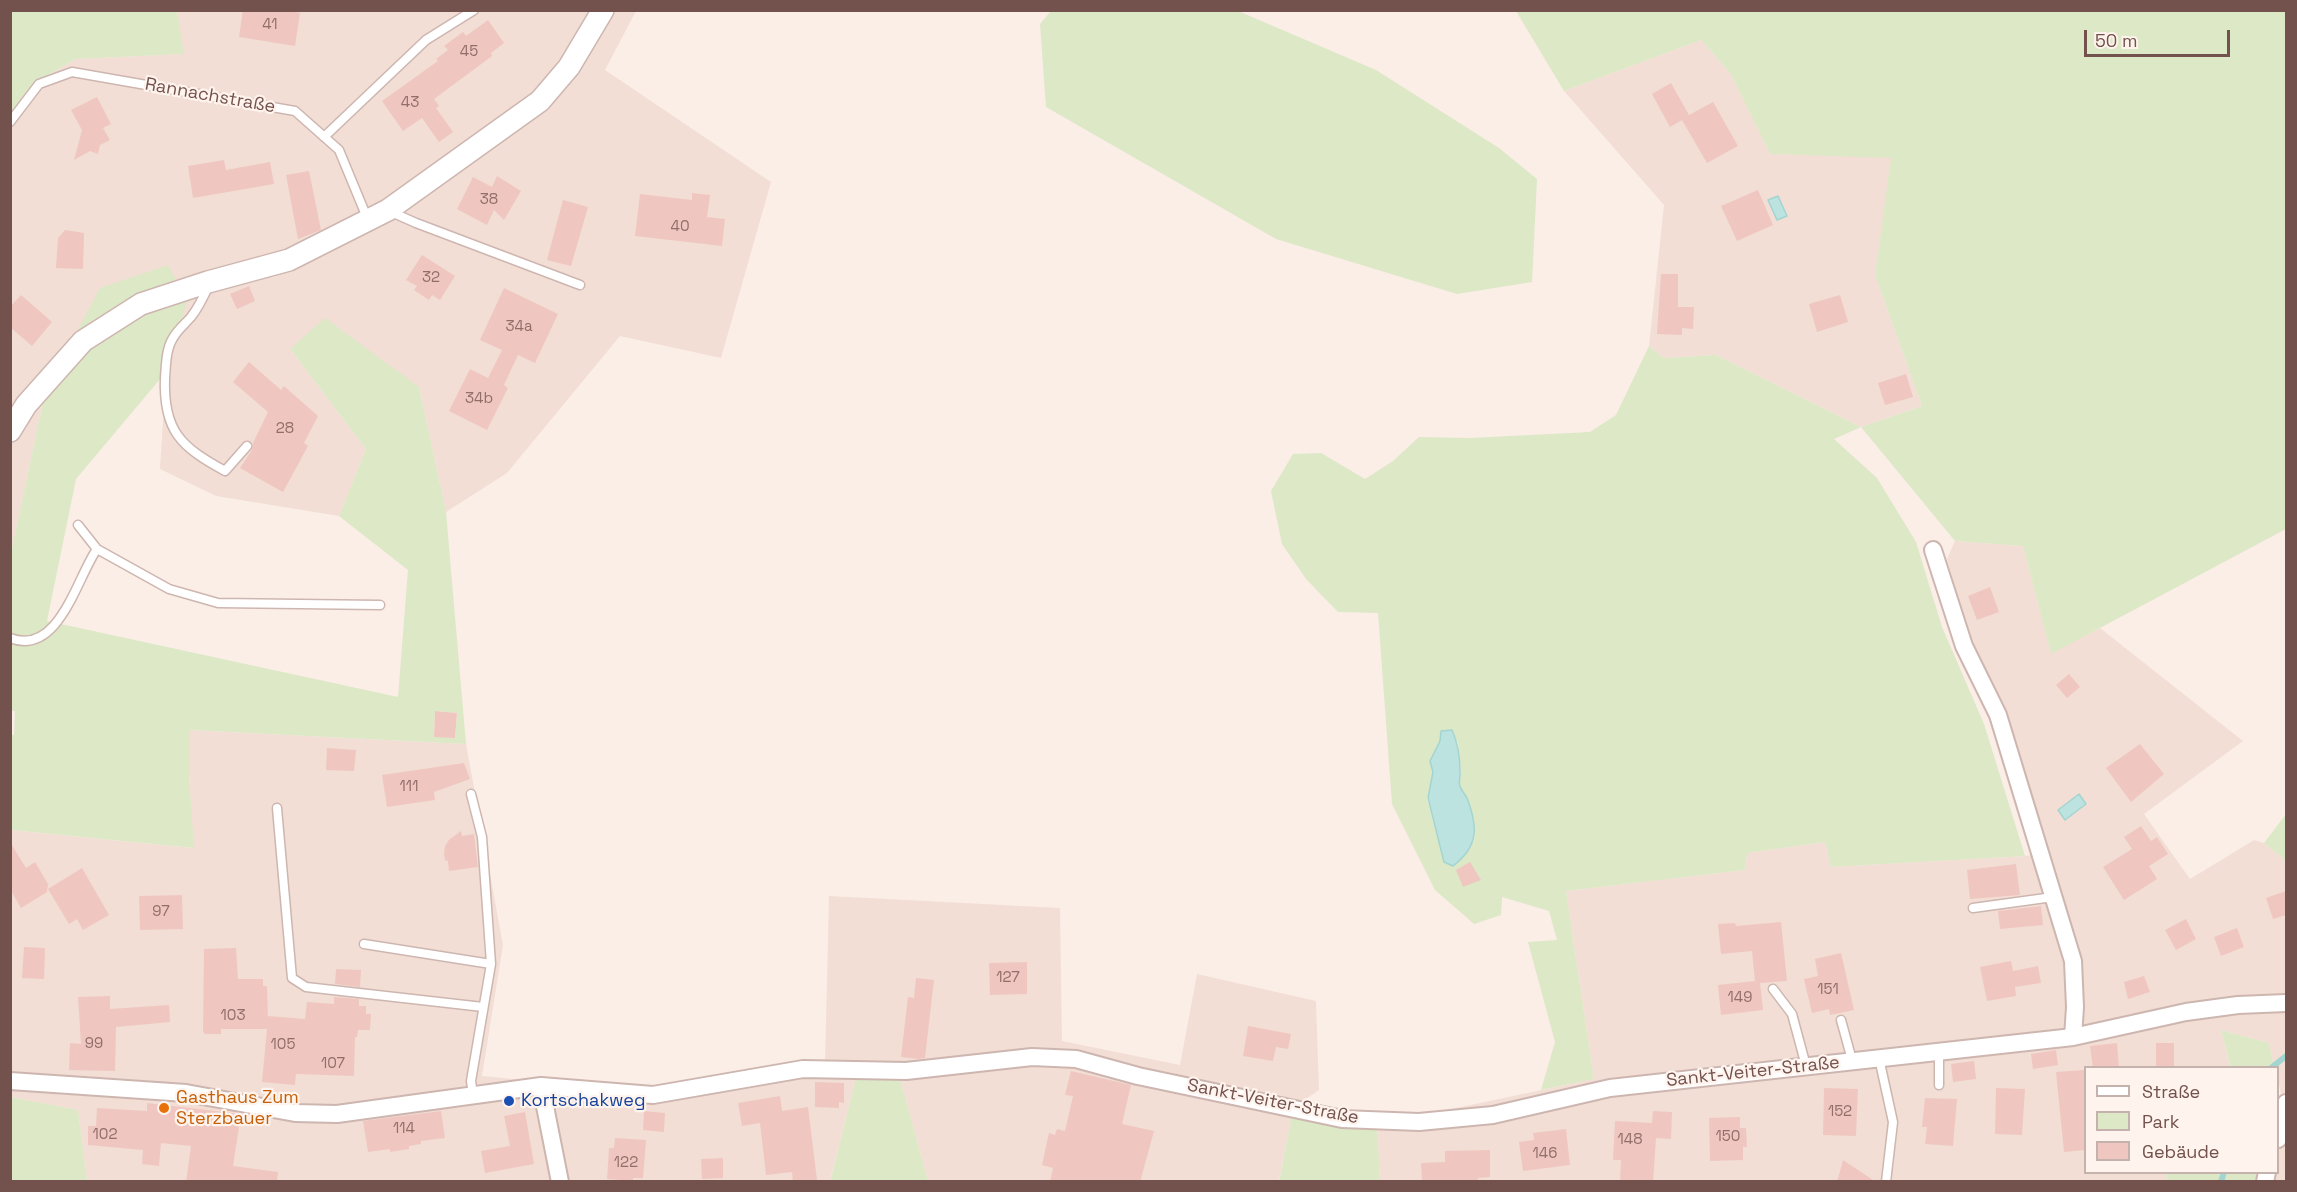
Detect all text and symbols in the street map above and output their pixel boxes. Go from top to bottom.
house number: 41 [262,16,278,34]
scale bar [2087,18,2232,56]
text: 50 m [2095,29,2137,52]
house number: 45 [460,43,478,61]
street label: Rannachstraße [143,74,277,118]
house number: 43 [401,94,419,112]
house number: 38 [480,191,498,209]
house number: 40 [671,218,689,236]
house number: 32 [422,269,440,287]
house number: 34a [505,318,533,336]
house number: 34b [465,390,493,408]
house number: 28 [276,420,294,438]
house number: 111 [400,778,418,796]
house number: 97 [152,903,170,921]
house number: 127 [996,969,1020,987]
house number: 151 [1817,981,1839,999]
house number: 149 [1728,989,1752,1007]
house number: 103 [221,1007,245,1025]
house number: 99 [85,1035,103,1053]
house number: 105 [271,1036,295,1054]
street label: Sankt-Veiter-Straße [1665,1052,1841,1092]
house number: 107 [321,1055,345,1073]
legend [2084,1066,2279,1174]
street label: Sankt-Veiter-Straße [1185,1075,1361,1129]
text: Straße [2142,1080,2200,1103]
place label: Gasthaus Zum Sterzbauer [176,1087,299,1130]
place label: Kortschakweg [521,1090,646,1112]
marker: Kortschakweg [502,1094,516,1108]
marker: Gasthaus Zum Sterzbauer [157,1101,171,1115]
house number: 152 [1828,1103,1852,1121]
text: Park [2142,1110,2179,1133]
house number: 114 [393,1120,415,1138]
house number: 102 [93,1126,117,1144]
house number: 150 [1716,1128,1740,1146]
house number: 148 [1618,1131,1642,1149]
text: Gebäude [2142,1140,2220,1163]
house number: 146 [1533,1145,1557,1163]
house number: 122 [614,1154,638,1172]

